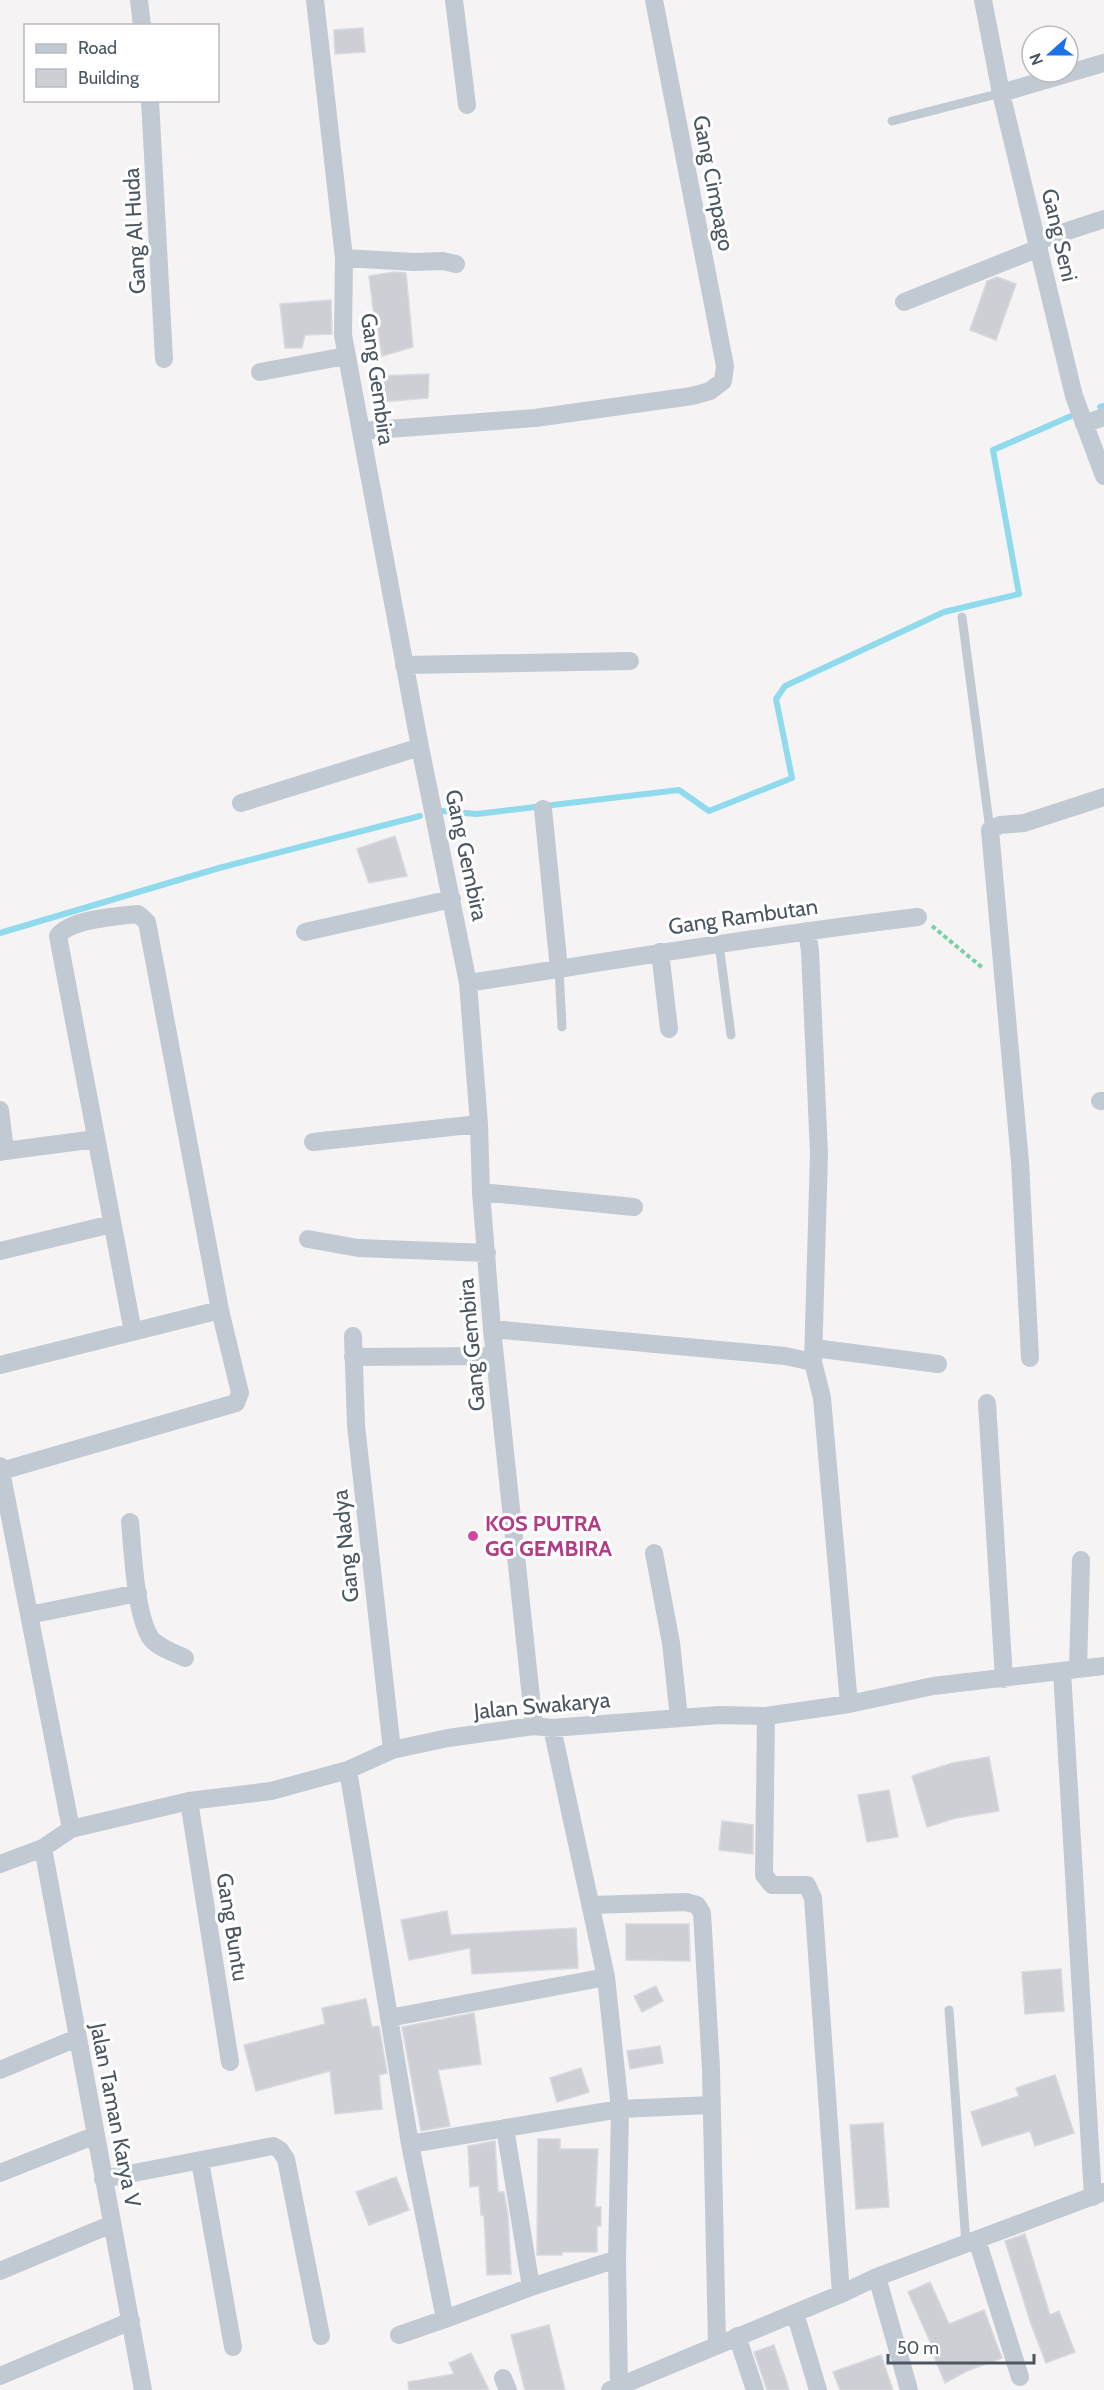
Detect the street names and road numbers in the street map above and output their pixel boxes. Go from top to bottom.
street label: Gang Cimpago [687,113,740,253]
street label: Gang Al Huda [118,167,151,295]
street label: Gang Seni [1036,186,1083,284]
street label: Gang Gembira [355,311,400,447]
street label: Gang Gembira [439,787,494,923]
street label: Gang Rambutan [667,893,820,940]
street label: Gang Gembira [452,1277,491,1412]
street label: Gang Nadya [326,1488,365,1604]
street label: Jalan Swakarya [472,1686,612,1725]
street label: Gang Buntu [211,1871,254,1983]
street label: Jalan Taman Karya V [84,2020,147,2210]

